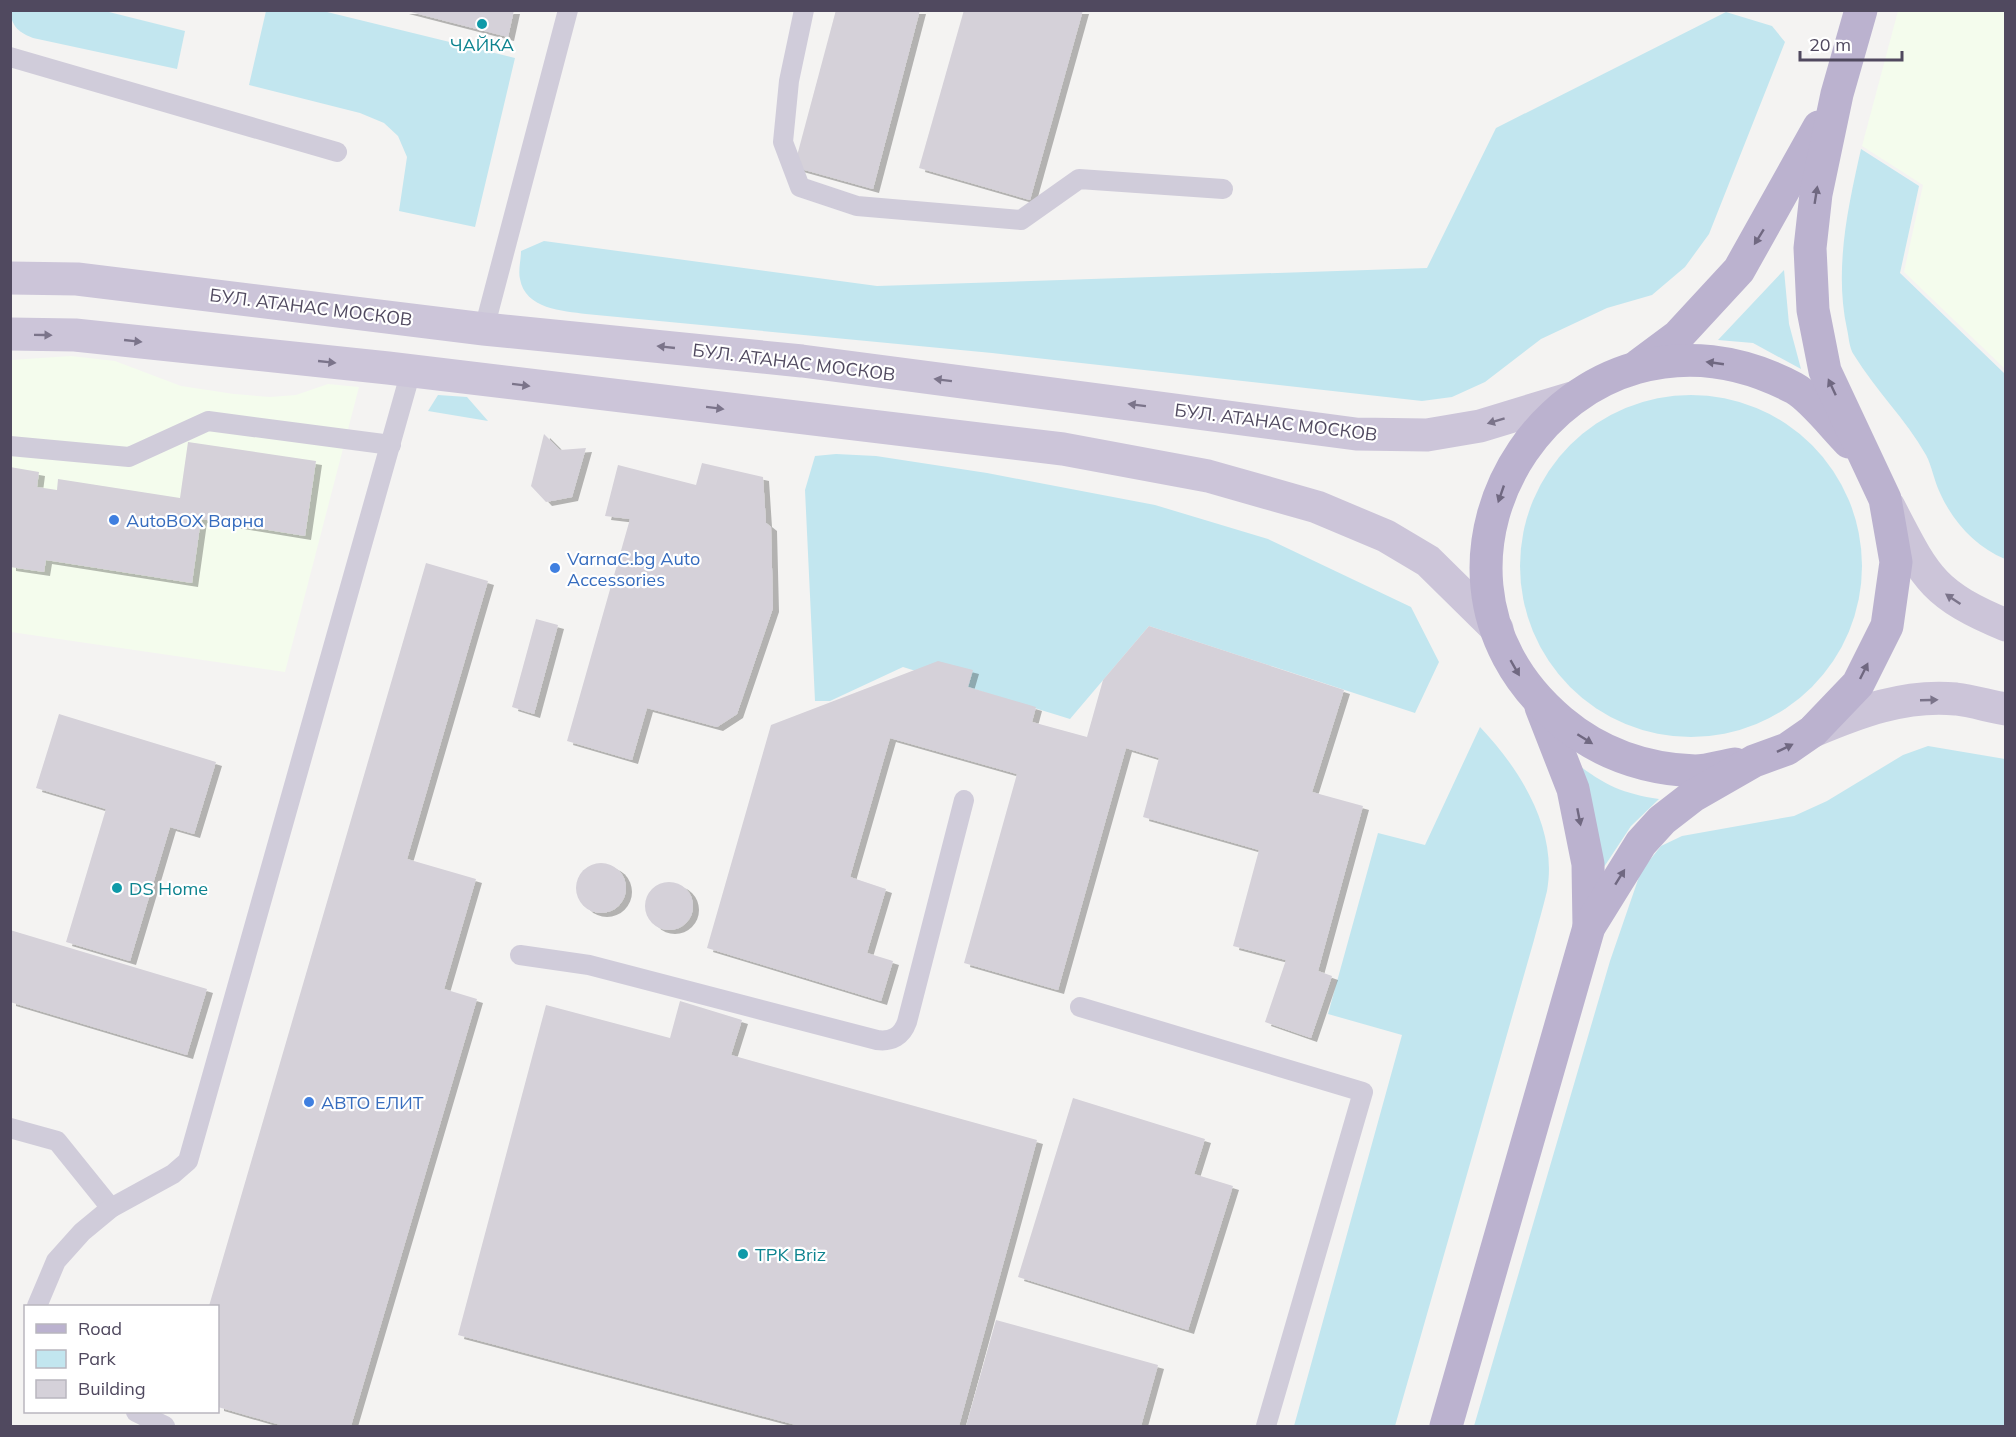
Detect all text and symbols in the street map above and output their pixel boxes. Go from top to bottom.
marker: ЧАЙКА [475,17,489,31]
scale bar [1800,24,1902,62]
place label: ЧАЙКА [450,33,514,56]
text: 20 m [1809,33,1851,56]
one-way arrow [1812,186,1821,205]
one-way arrow [1753,229,1764,246]
street label: БУЛ. АТАНАС МОСКОВ [208,283,414,331]
one-way arrow [33,330,52,339]
one-way arrow [124,336,143,346]
street label: БУЛ. АТАНАС МОСКОВ [691,338,897,386]
one-way arrow [657,342,676,352]
one-way arrow [318,357,337,367]
one-way arrow [1706,358,1725,368]
one-way arrow [934,375,953,385]
one-way arrow [1828,378,1837,395]
one-way arrow [511,380,530,389]
street label: БУЛ. АТАНАС МОСКОВ [1173,398,1379,446]
one-way arrow [1127,400,1146,410]
one-way arrow [705,403,724,413]
one-way arrow [1487,417,1505,426]
one-way arrow [1495,485,1505,503]
place label: AutoBOX Варна [126,509,264,532]
marker: AutoBOX Варна [107,513,121,527]
place label: VarnaC.bg Auto Accessories [567,547,700,591]
marker: VarnaC.bg Auto Accessories [548,561,562,575]
one-way arrow [1946,593,1962,605]
one-way arrow [1510,660,1520,677]
one-way arrow [1860,663,1869,680]
one-way arrow [1920,695,1939,705]
one-way arrow [1577,734,1593,745]
one-way arrow [1776,744,1794,754]
one-way arrow [1575,808,1584,827]
one-way arrow [1615,869,1626,885]
place label: DS Home [129,877,208,900]
marker: DS Home [110,881,124,895]
place label: АВТО ЕЛИТ [321,1091,424,1114]
marker: АВТО ЕЛИТ [302,1095,316,1109]
place label: TPK Briz [755,1243,826,1266]
marker: TPK Briz [736,1247,750,1261]
legend [24,1305,219,1413]
text: Road [78,1317,122,1340]
text: Park [78,1347,117,1370]
text: Building [78,1377,146,1400]

